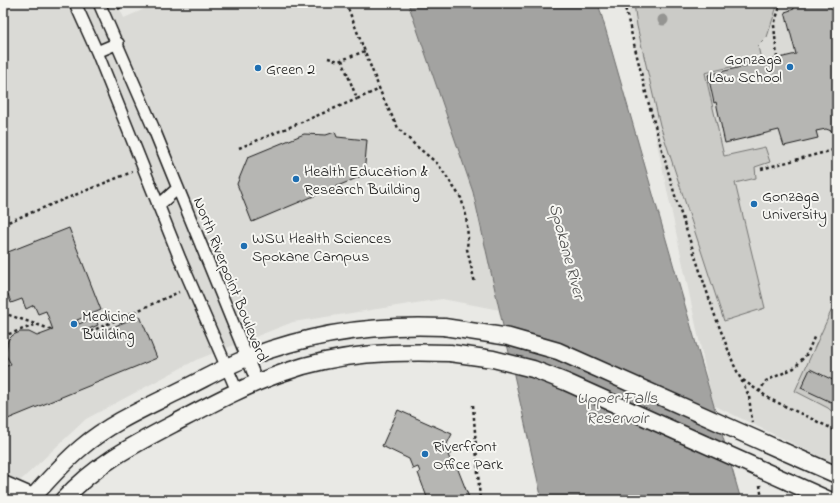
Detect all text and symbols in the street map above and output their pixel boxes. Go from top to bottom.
place label: Gonzaga Law School [709,48,782,90]
place label: Green 2 [266,58,315,82]
marker: Gonzaga Law School [785,62,795,72]
marker: Green 2 [253,63,263,73]
place label: Health Education & Research Building [304,160,429,202]
marker: Health Education & Research Building [291,174,301,184]
place label: Gonzaga University [762,185,827,227]
street label: North Riverpoint Boulevard [186,194,274,366]
marker: Gonzaga University [749,199,759,209]
water label: Spokane River [542,201,592,304]
place label: WSU Health Sciences Spokane Campus [252,227,391,269]
marker: WSU Health Sciences Spokane Campus [239,241,249,251]
place label: Medicine Building [81,305,137,347]
marker: Medicine Building [69,319,79,329]
water label: Upper Falls Reservoir [577,386,658,431]
place label: Riverfront Office Park [433,435,504,477]
marker: Riverfront Office Park [420,449,430,459]

